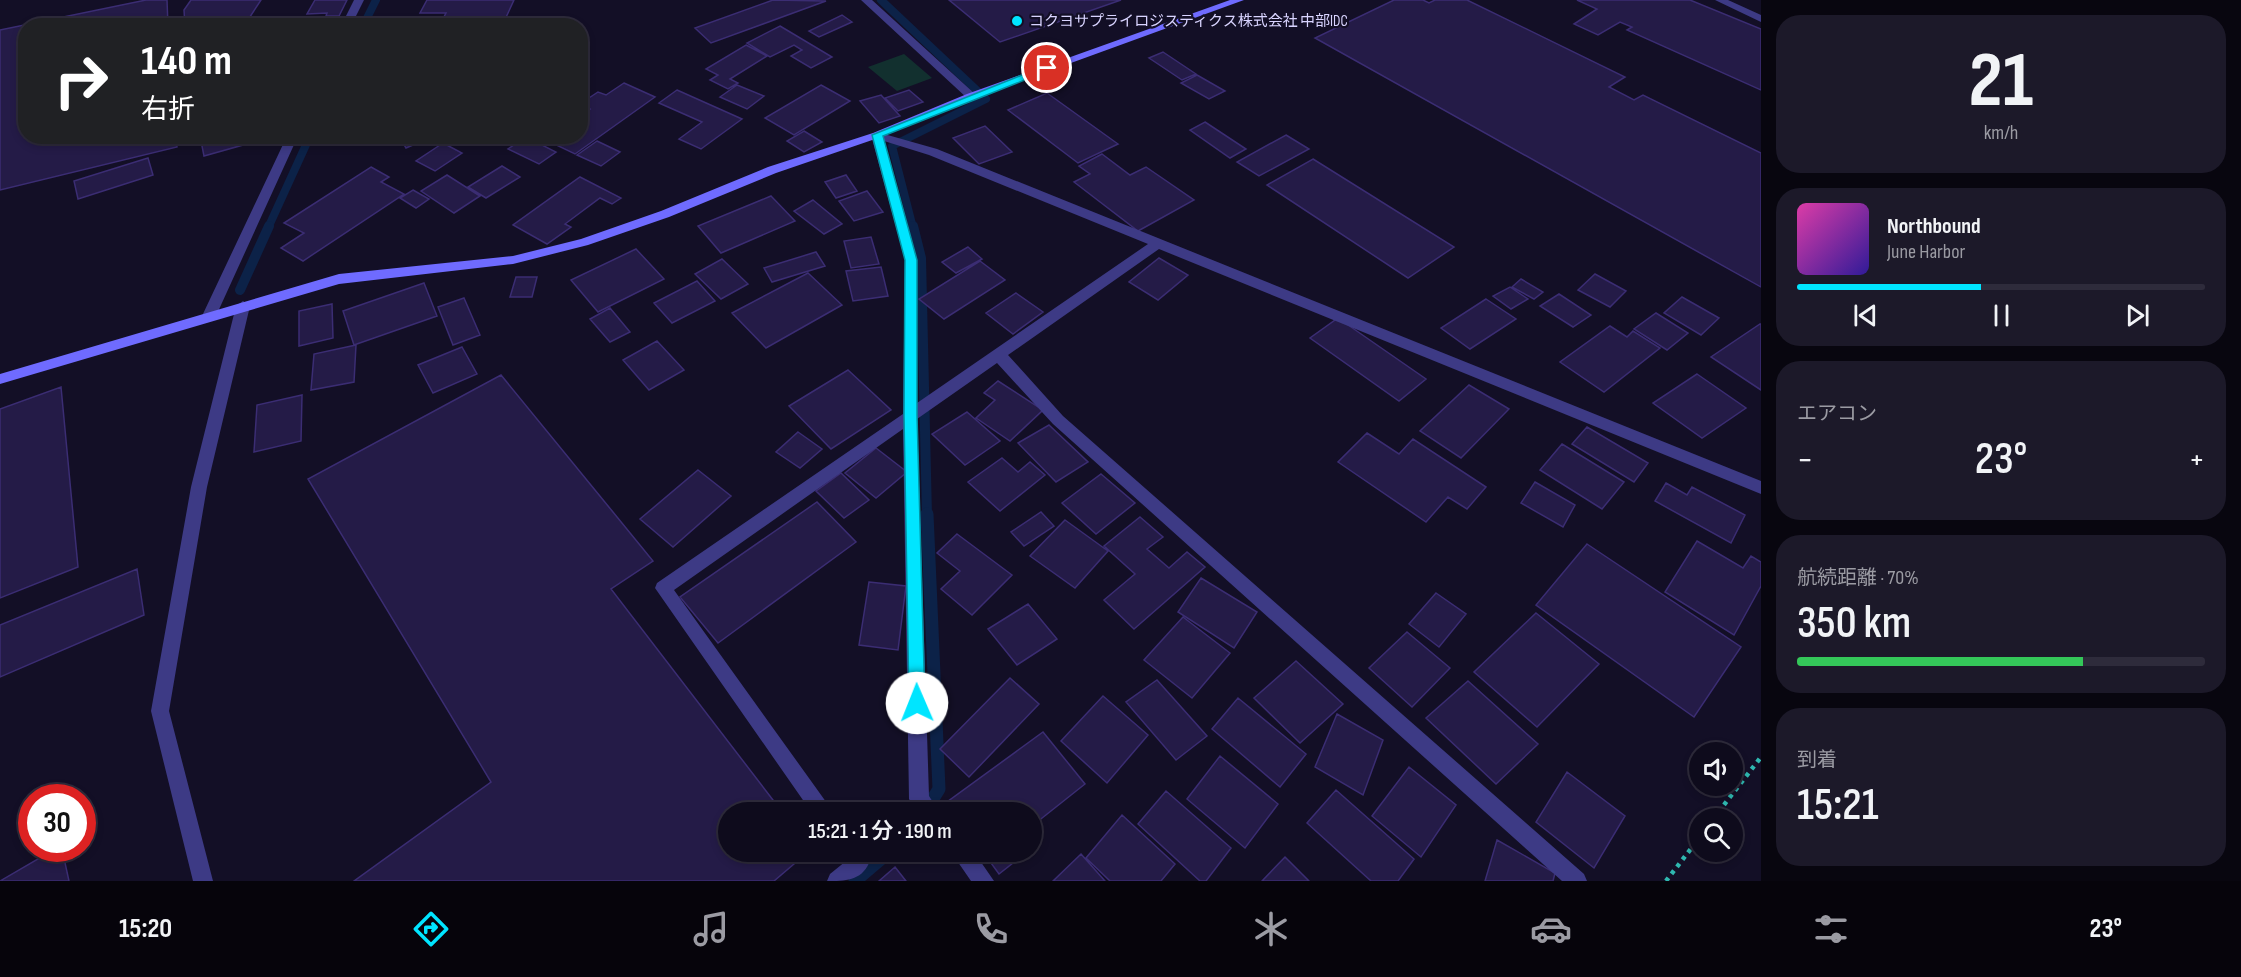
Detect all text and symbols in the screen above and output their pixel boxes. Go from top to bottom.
place label: コクヨサプライロジスティクス株式会社 中部IDC [1029,12,1348,31]
marker: コクヨサプライロジスティクス株式会社 中部IDC [1010,14,1024,28]
text: 21 [1969,35,2033,128]
text: 140 m [141,36,232,87]
icon: right [42,42,120,120]
pin [1021,42,1072,93]
icon: arrive [1030,51,1063,84]
text: 右折 [141,94,195,126]
text: km/h [1984,121,2018,145]
text: Northbound [1887,213,1981,240]
text: June Harbor [1887,240,1965,264]
icon: previous [1849,299,1882,332]
icon: pause [1985,299,2018,332]
icon: next [2121,299,2154,332]
text: エアコン [1797,402,1877,426]
text: 23° [1975,432,2027,487]
text: − [1797,440,1813,480]
text: + [2189,440,2205,480]
text: 航続距離 · 70% [1797,566,1919,590]
text: 350 km [1797,596,1911,651]
position arrow [885,671,949,735]
map controls [1689,742,1743,862]
button: sound [1689,742,1743,796]
text: 到着 [1797,748,1837,772]
text: 15:21 [1797,778,1878,833]
speed limit sign: 30 [18,784,96,862]
button: search [1689,808,1743,862]
text: 15:21 · 1 分 · 190 m [808,818,952,845]
icon: directions [410,908,452,950]
icon: music [690,908,732,950]
icon: phone [970,908,1012,950]
icon: climate [1250,908,1292,950]
icon: car [1530,908,1572,950]
icon: filters [1810,908,1852,950]
text: 15:20 [119,913,172,945]
text: 23° [2090,913,2122,945]

